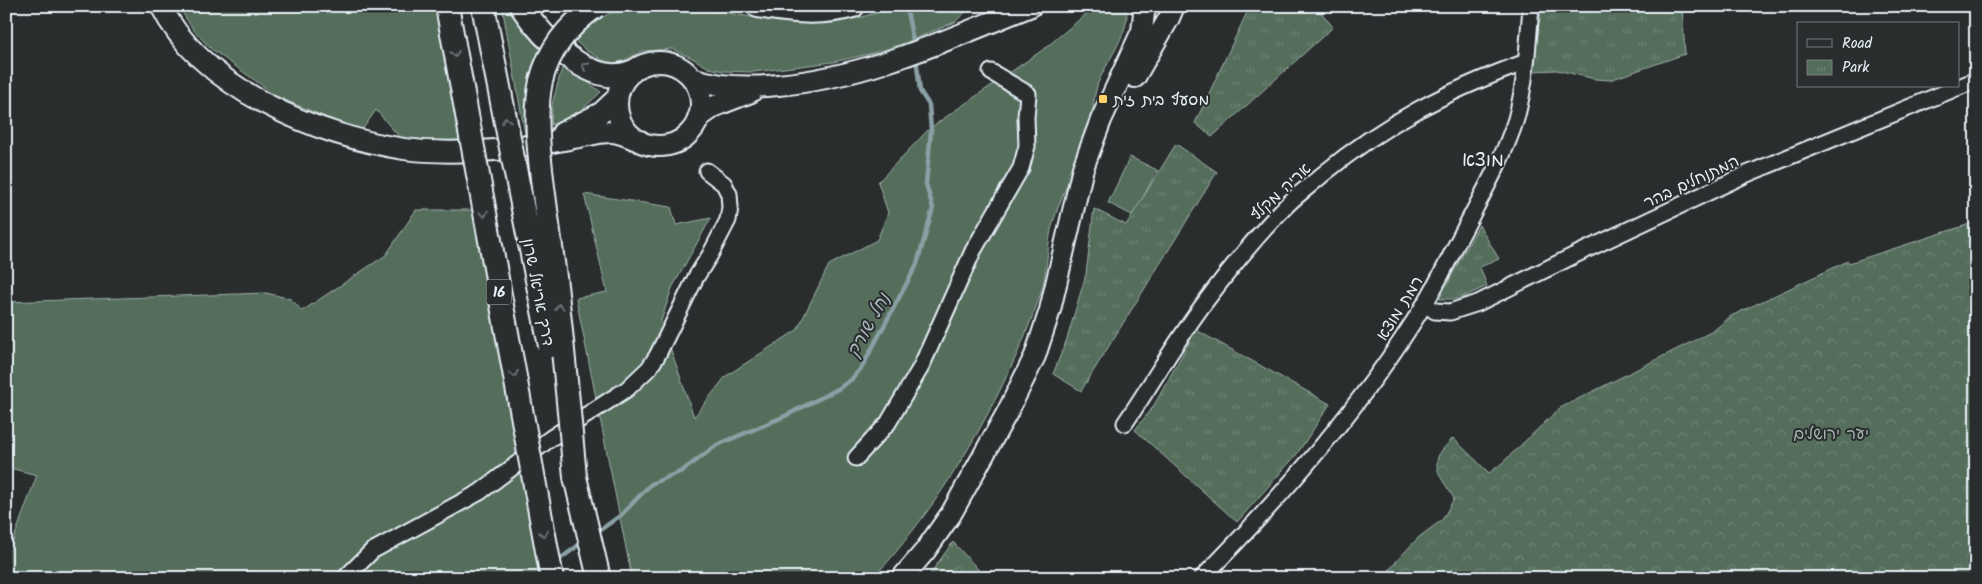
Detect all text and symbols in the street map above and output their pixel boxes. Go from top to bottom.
legend [1797,22,1960,88]
text: Road [1842,32,1873,56]
one-way arrow [450,50,460,59]
text: Park [1842,56,1870,80]
one-way arrow [581,63,590,73]
place label: מסעף בית זית [1112,88,1209,113]
marker: מסעף בית זית [1097,93,1109,105]
one-way arrow [501,116,511,125]
district label: מוצא [1462,146,1504,176]
street label: המתנחלים בהר [1640,149,1744,215]
street label: אריה מקלף [1245,157,1317,227]
one-way arrow [479,210,489,219]
street label: דרך אריאל שרון [515,236,560,348]
street label: רמת מוצא [1370,271,1430,346]
road number: 16 [486,280,512,304]
water label: נחל שורק [840,287,900,363]
one-way arrow [554,303,564,311]
one-way arrow [508,370,518,378]
park label: יער ירושלים [1793,422,1869,447]
one-way arrow [538,529,548,538]

